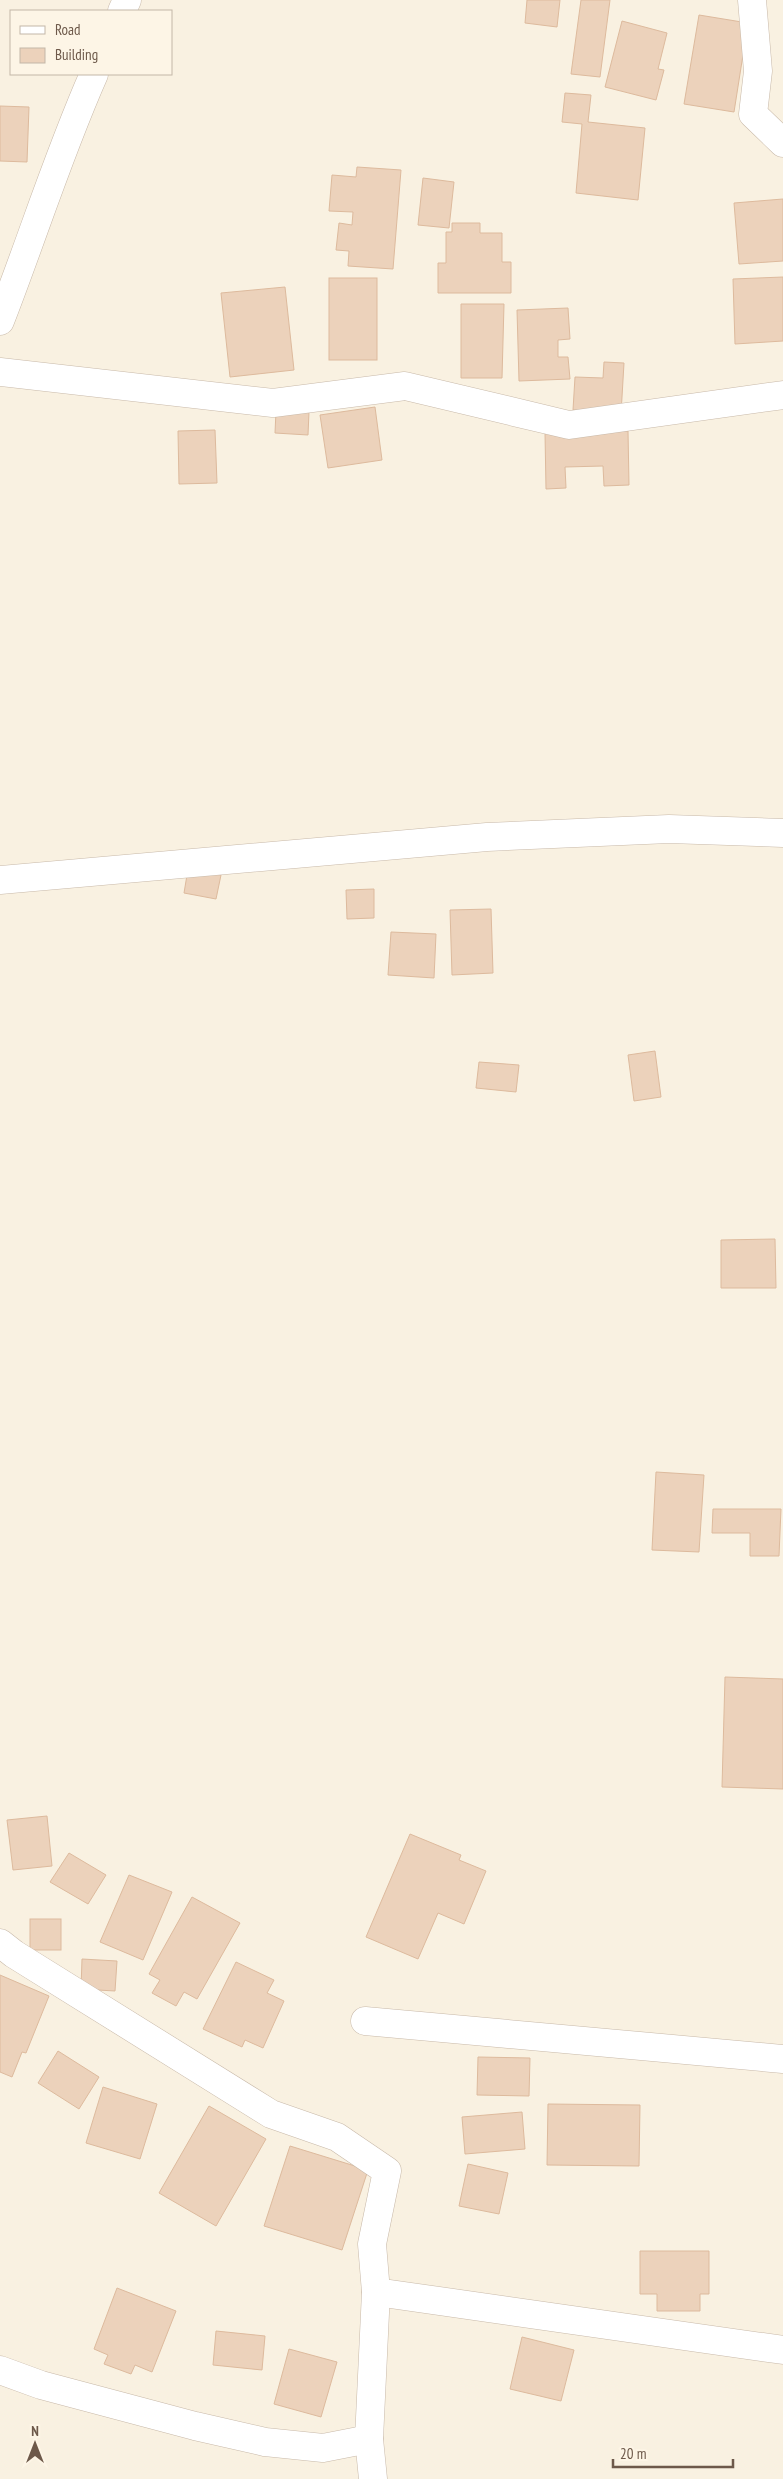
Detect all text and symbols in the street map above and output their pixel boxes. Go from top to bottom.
legend [10,10,172,75]
text: Road [55,20,81,39]
text: Building [55,45,98,64]
north arrow [10,2419,60,2469]
text: N [31,2422,39,2440]
scale bar [613,2436,733,2468]
text: 20 m [620,2444,646,2463]

